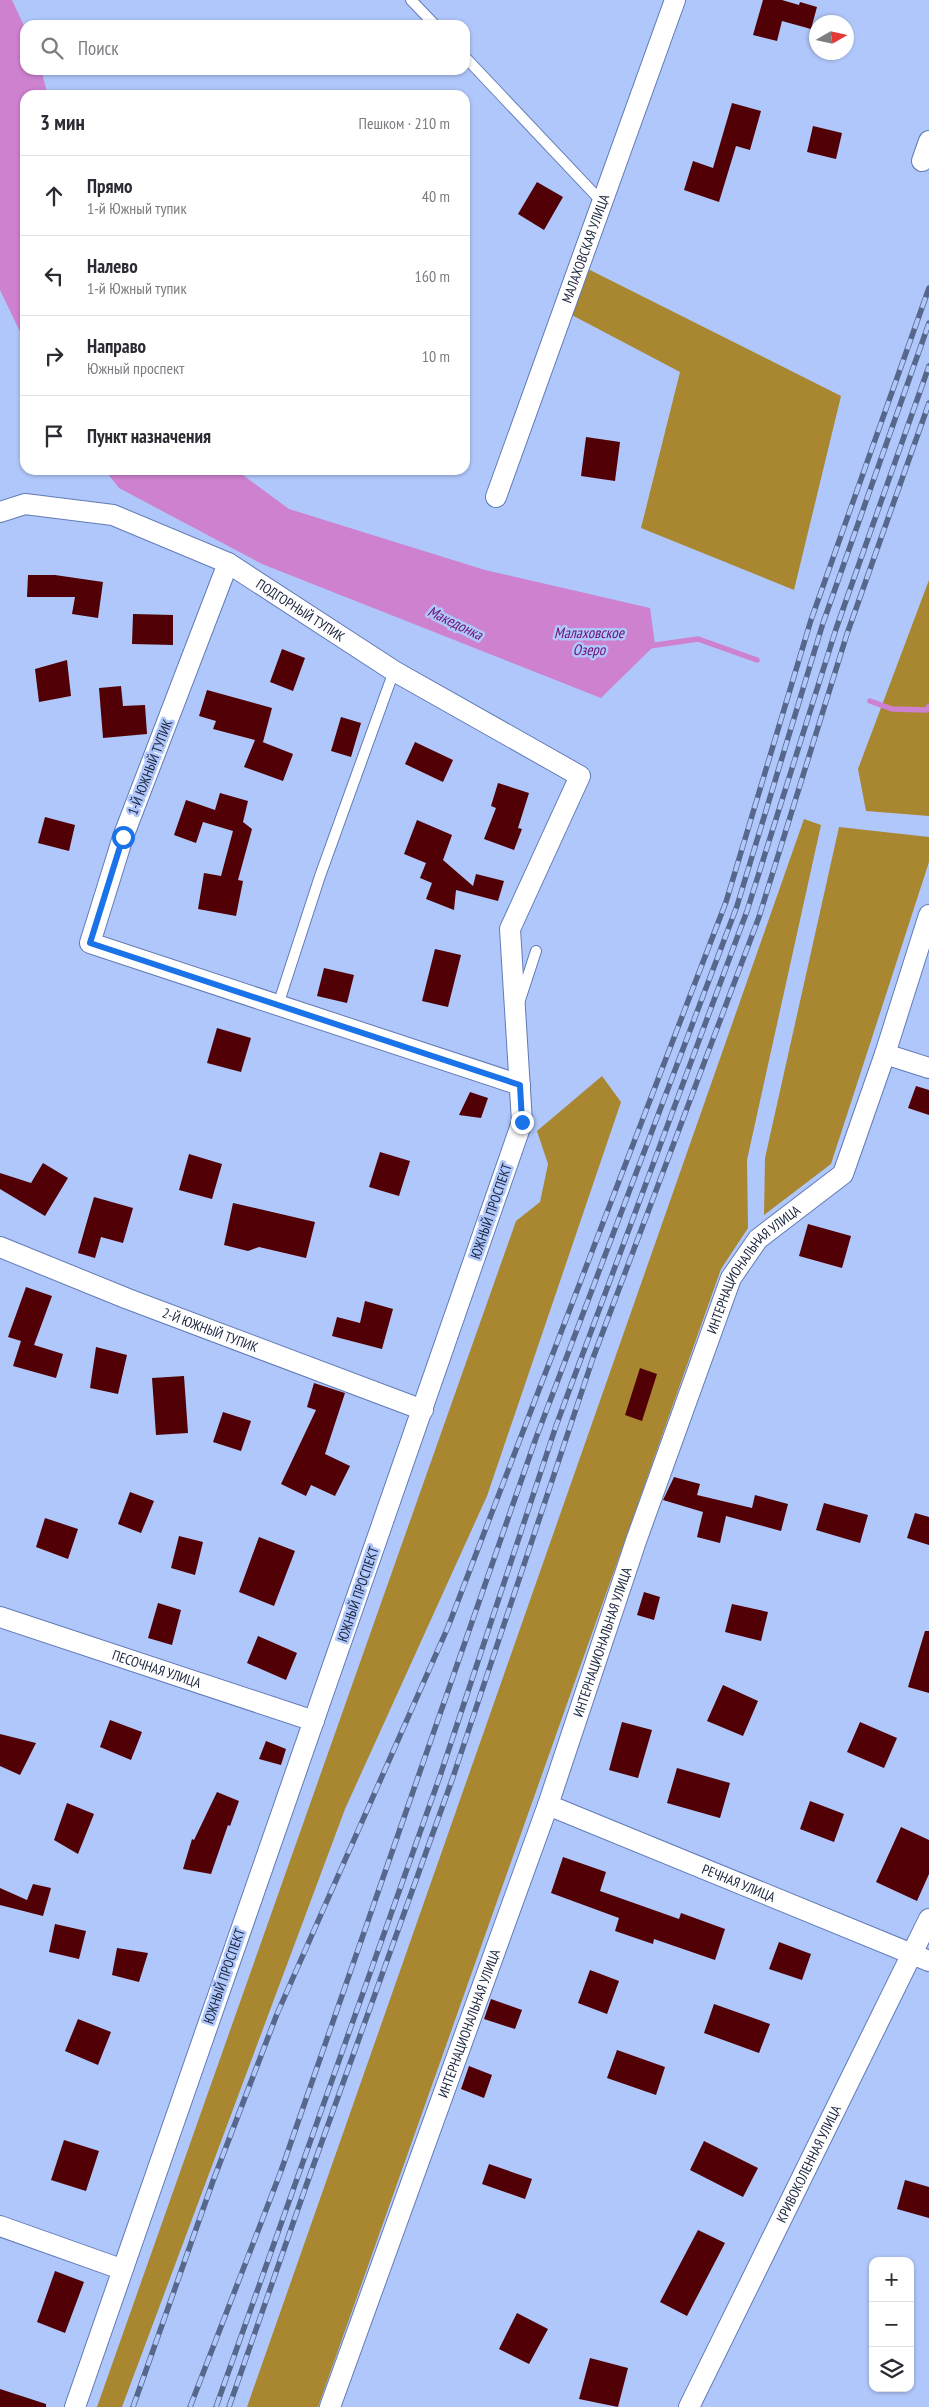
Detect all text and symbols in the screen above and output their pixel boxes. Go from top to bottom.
north arrow [809,15,854,60]
search box [20,20,470,75]
icon: search [38,34,66,62]
text: Поиск [78,36,119,60]
text: 3 мин [40,109,85,136]
text: Пешком · 210 m [359,113,450,133]
text: Прямо [87,174,132,198]
icon: ahead [40,182,68,210]
text: 40 m [422,186,450,206]
street label: МАЛАХОВСКАЯ УЛИЦА [558,191,613,305]
text: 1-й Южный тупик [87,198,187,218]
text: Налево [87,254,138,278]
icon: left [40,262,68,290]
text: 160 m [415,266,450,286]
text: 1-й Южный тупик [87,278,187,298]
text: Направо [87,334,146,358]
icon: right [40,342,68,370]
text: 10 m [422,346,450,366]
text: Южный проспект [87,358,184,378]
icon: arrive [40,422,68,450]
text: Пункт назначения [87,424,211,448]
street label: ПОДГОРНЫЙ ТУПИК [253,575,348,646]
water label: Македонка [425,601,487,644]
water label: Малаховское Озеро [554,623,625,659]
street label: 1-Й ЮЖНЫЙ ТУПИК [124,717,177,817]
route start [112,826,135,849]
route end [511,1111,534,1134]
street label: ЮЖНЫЙ ПРОСПЕКТ [466,1160,516,1261]
street label: ИНТЕРНАЦИОНАЛЬНАЯ УЛИЦА [703,1201,804,1336]
street label: 2-Й ЮЖНЫЙ ТУПИК [160,1304,261,1356]
street label: ЮЖНЫЙ ПРОСПЕКТ [333,1543,383,1644]
street label: ИНТЕРНАЦИОНАЛЬНАЯ УЛИЦА [569,1565,636,1719]
street label: ПЕСОЧНАЯ УЛИЦА [110,1646,204,1692]
street label: РЕЧНАЯ УЛИЦА [699,1860,778,1906]
street label: ЮЖНЫЙ ПРОСПЕКТ [199,1925,249,2026]
street label: ИНТЕРНАЦИОНАЛЬНАЯ УЛИЦА [434,1946,504,2100]
street label: КРИВОКОЛЕННАЯ УЛИЦА [772,2102,845,2225]
map controls [869,2257,914,2392]
button: + [869,2257,914,2302]
button: − [869,2302,914,2347]
button: layers [869,2347,914,2392]

